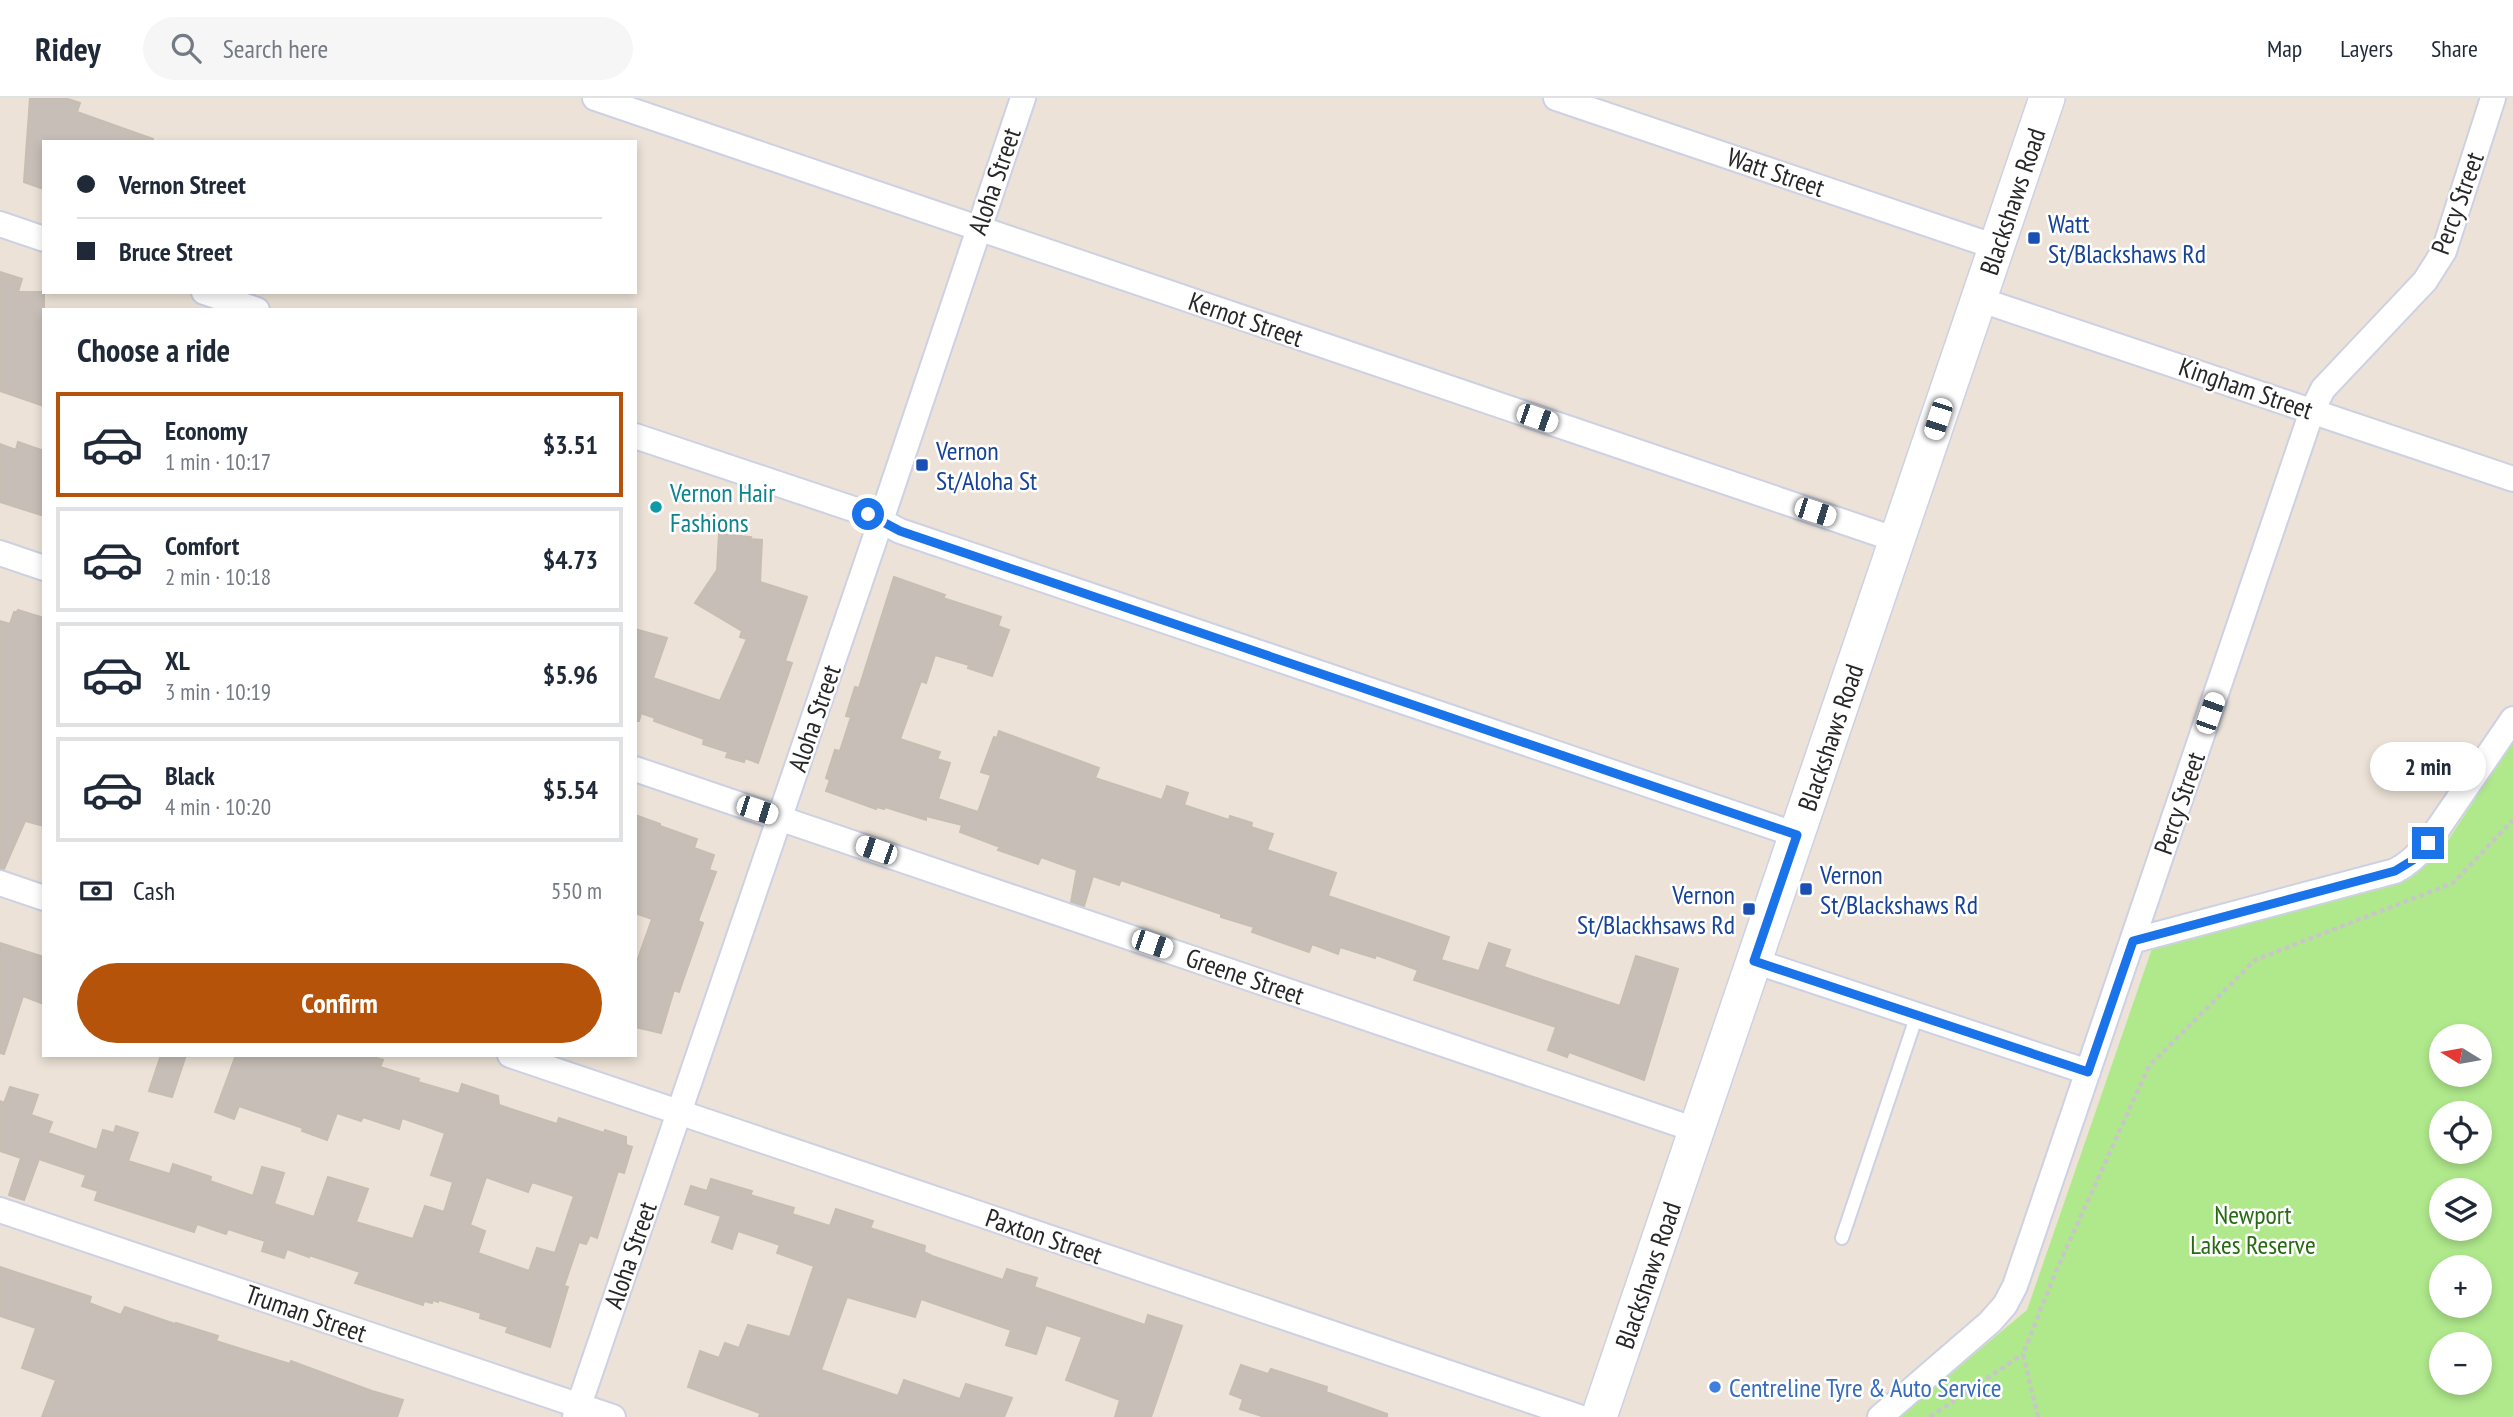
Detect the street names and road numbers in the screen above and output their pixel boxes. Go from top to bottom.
street label: Aloha Street [960,123,1028,239]
street label: Blackshaws Road [1972,124,2052,279]
street label: Watt Street [1723,140,1829,204]
street label: Percy Street [2423,147,2491,259]
street label: Kernot Street [1184,284,1308,354]
street label: Kingham Street [2175,350,2317,426]
street label: Aloha Street [780,660,848,776]
street label: Blackshaws Road [1790,660,1870,815]
street label: Percy Street [2146,747,2212,859]
street label: Greene Street [1182,940,1308,1012]
street label: Aloha Street [596,1197,664,1313]
street label: Blackshaws Road [1607,1197,1687,1353]
street label: Paxton Street [981,1201,1107,1271]
street label: Truman Street [241,1277,371,1349]

